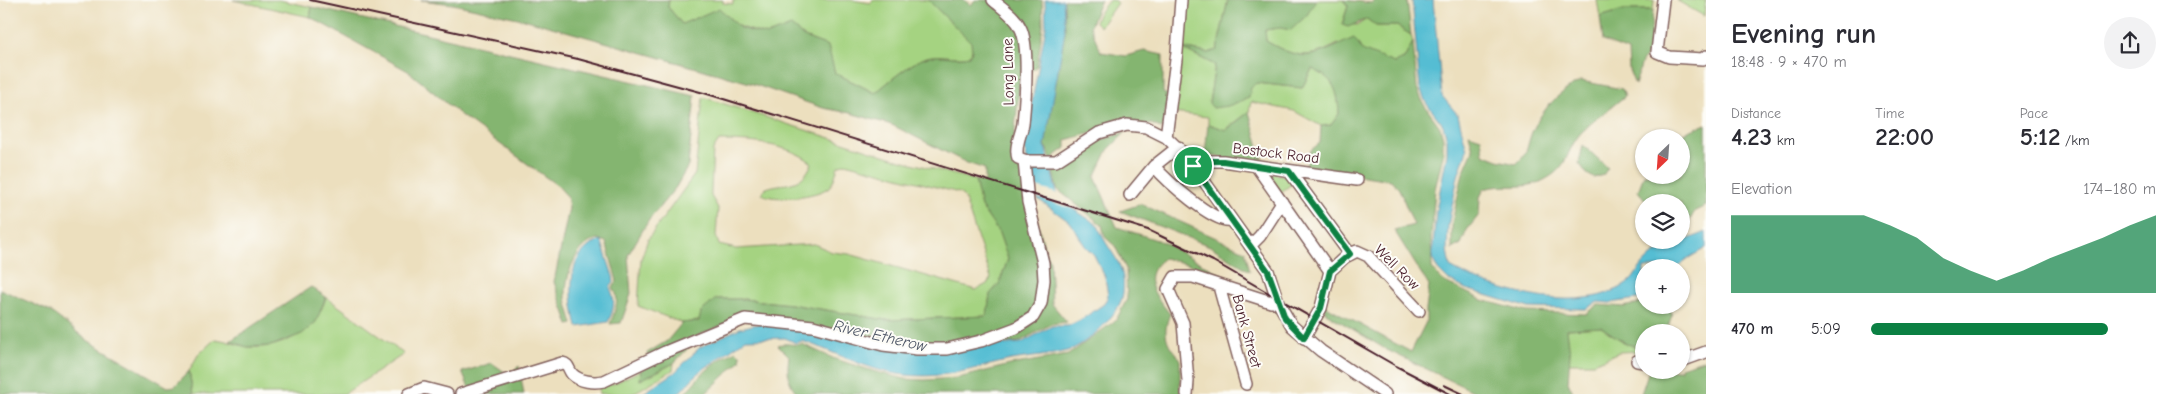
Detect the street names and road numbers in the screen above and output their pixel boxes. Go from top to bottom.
street label: Long Lane [998,38,1018,106]
street label: Bostock Road [1232,139,1320,167]
street label: Well Row [1371,241,1423,293]
street label: Bank Street [1229,292,1266,370]

